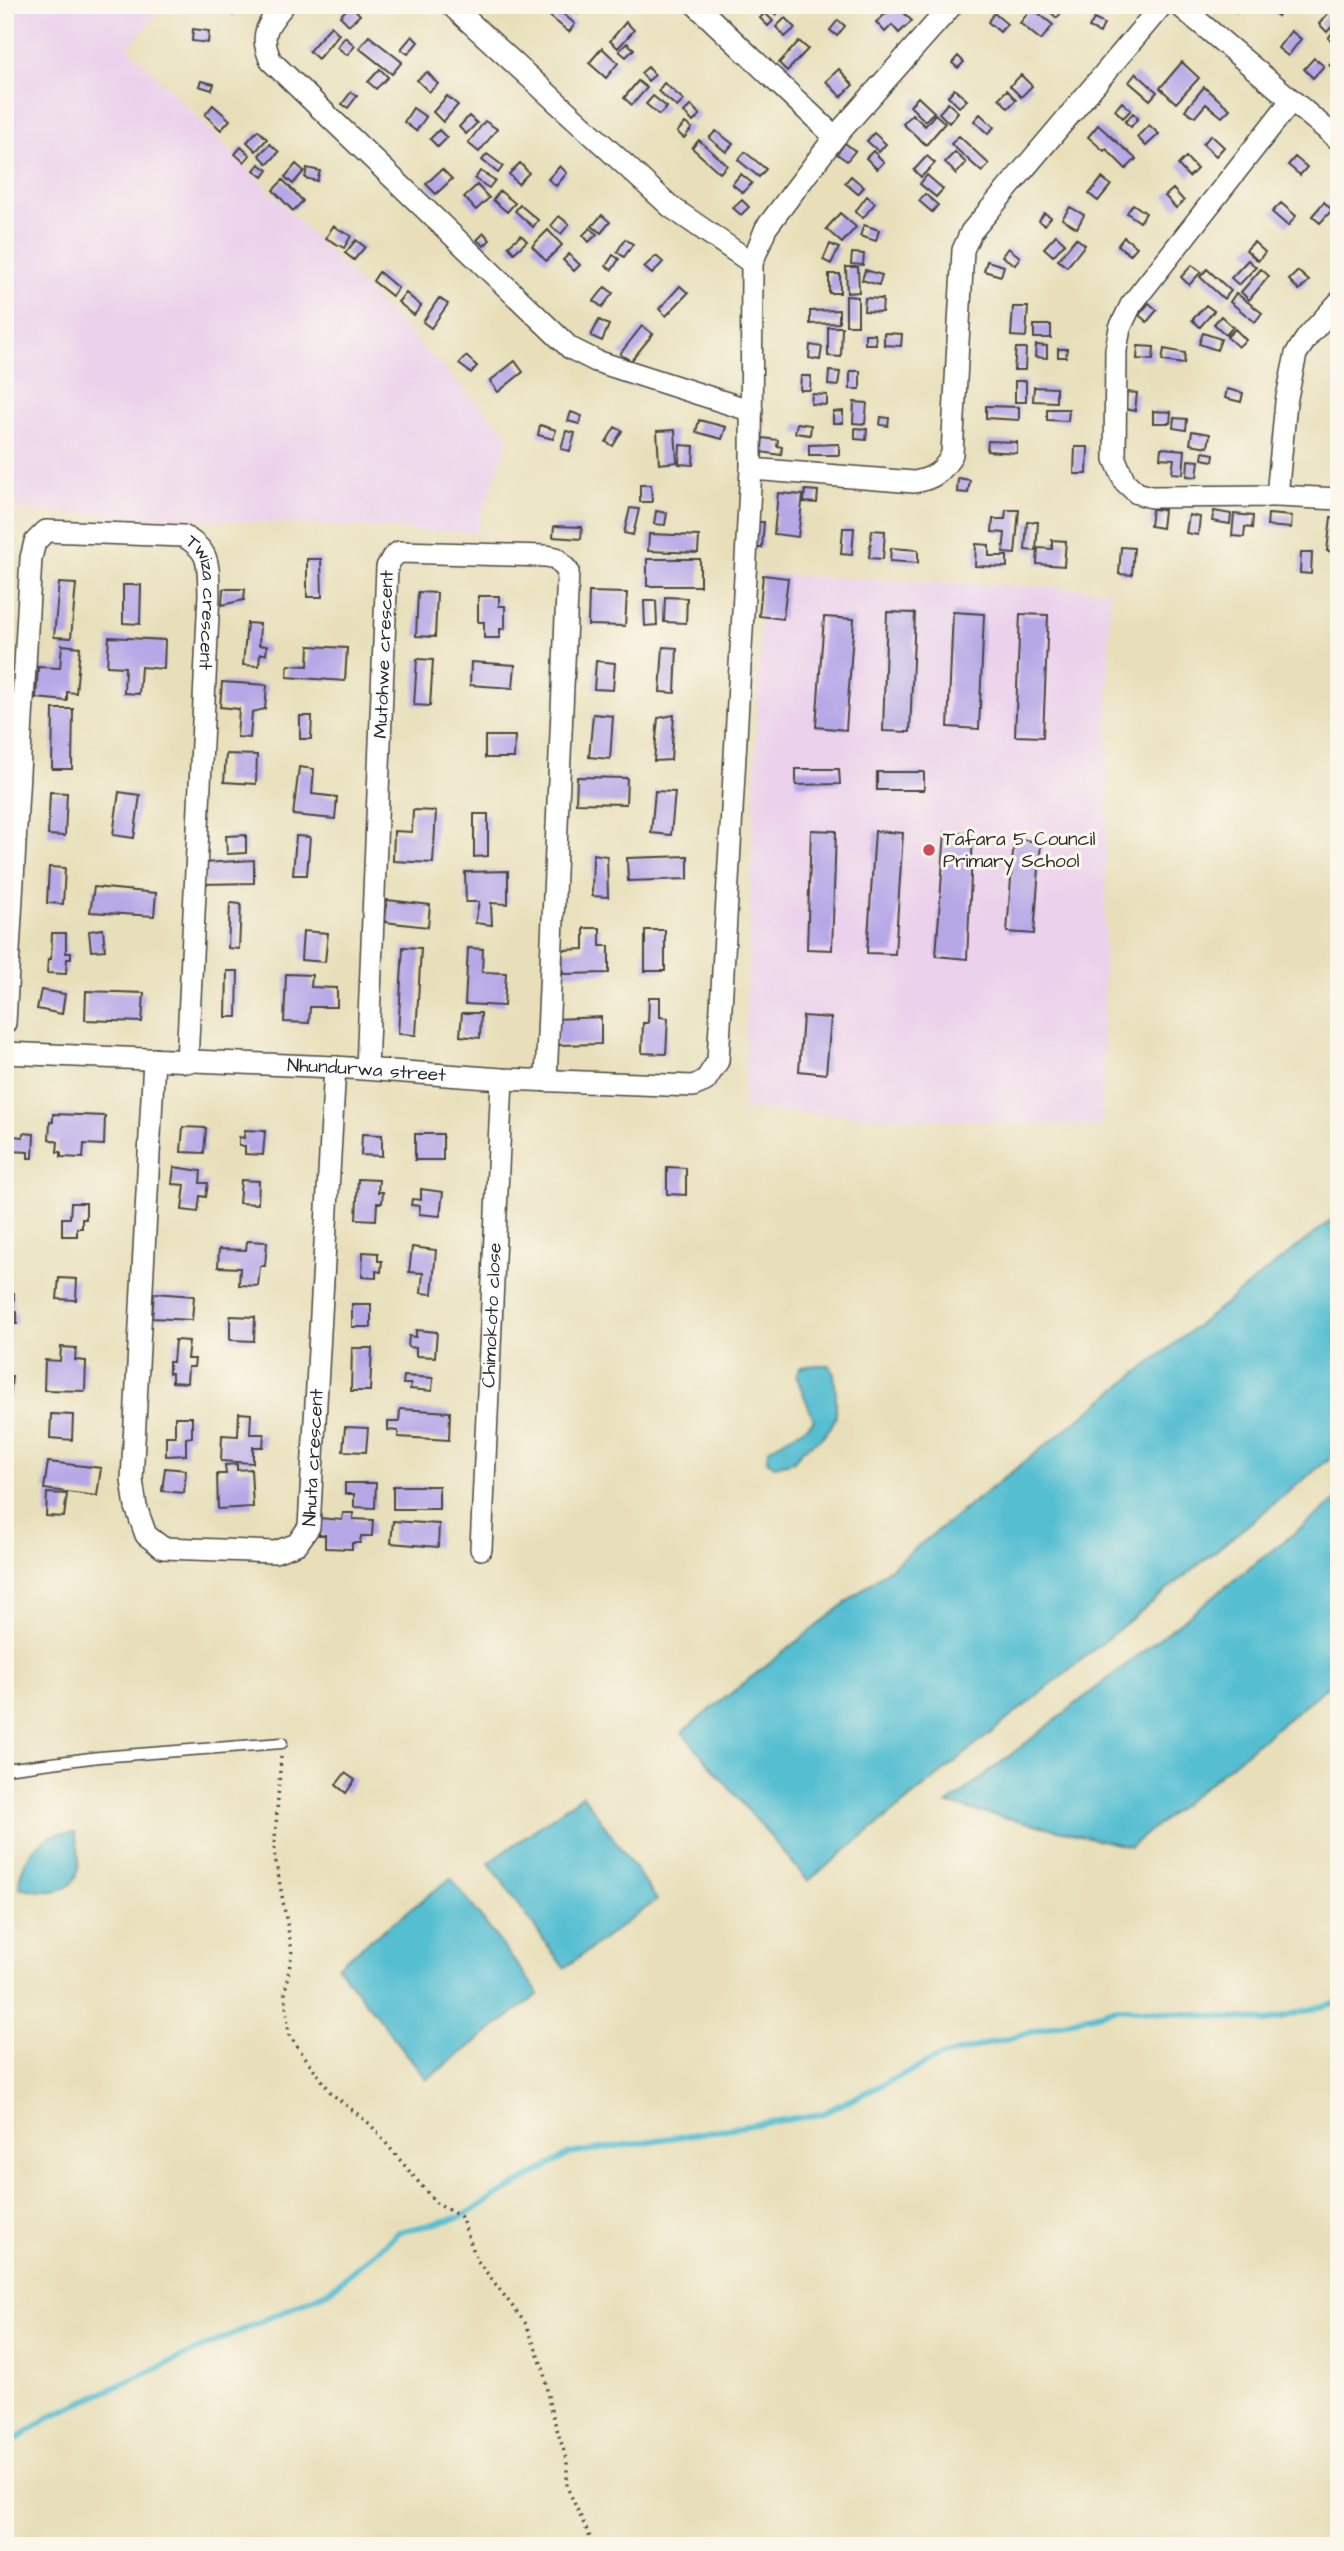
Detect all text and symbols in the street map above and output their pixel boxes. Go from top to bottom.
street label: Twiza crescent [180,528,223,671]
street label: Mutohwe crescent [367,569,400,739]
place label: Tafara 5 Council Primary School [943,826,1095,876]
marker: Tafara 5 Council Primary School [921,842,937,858]
street label: Nhundurwa street [287,1051,447,1088]
street label: Chimokoto close [475,1242,508,1388]
street label: Nhuta crescent [296,1388,330,1527]

